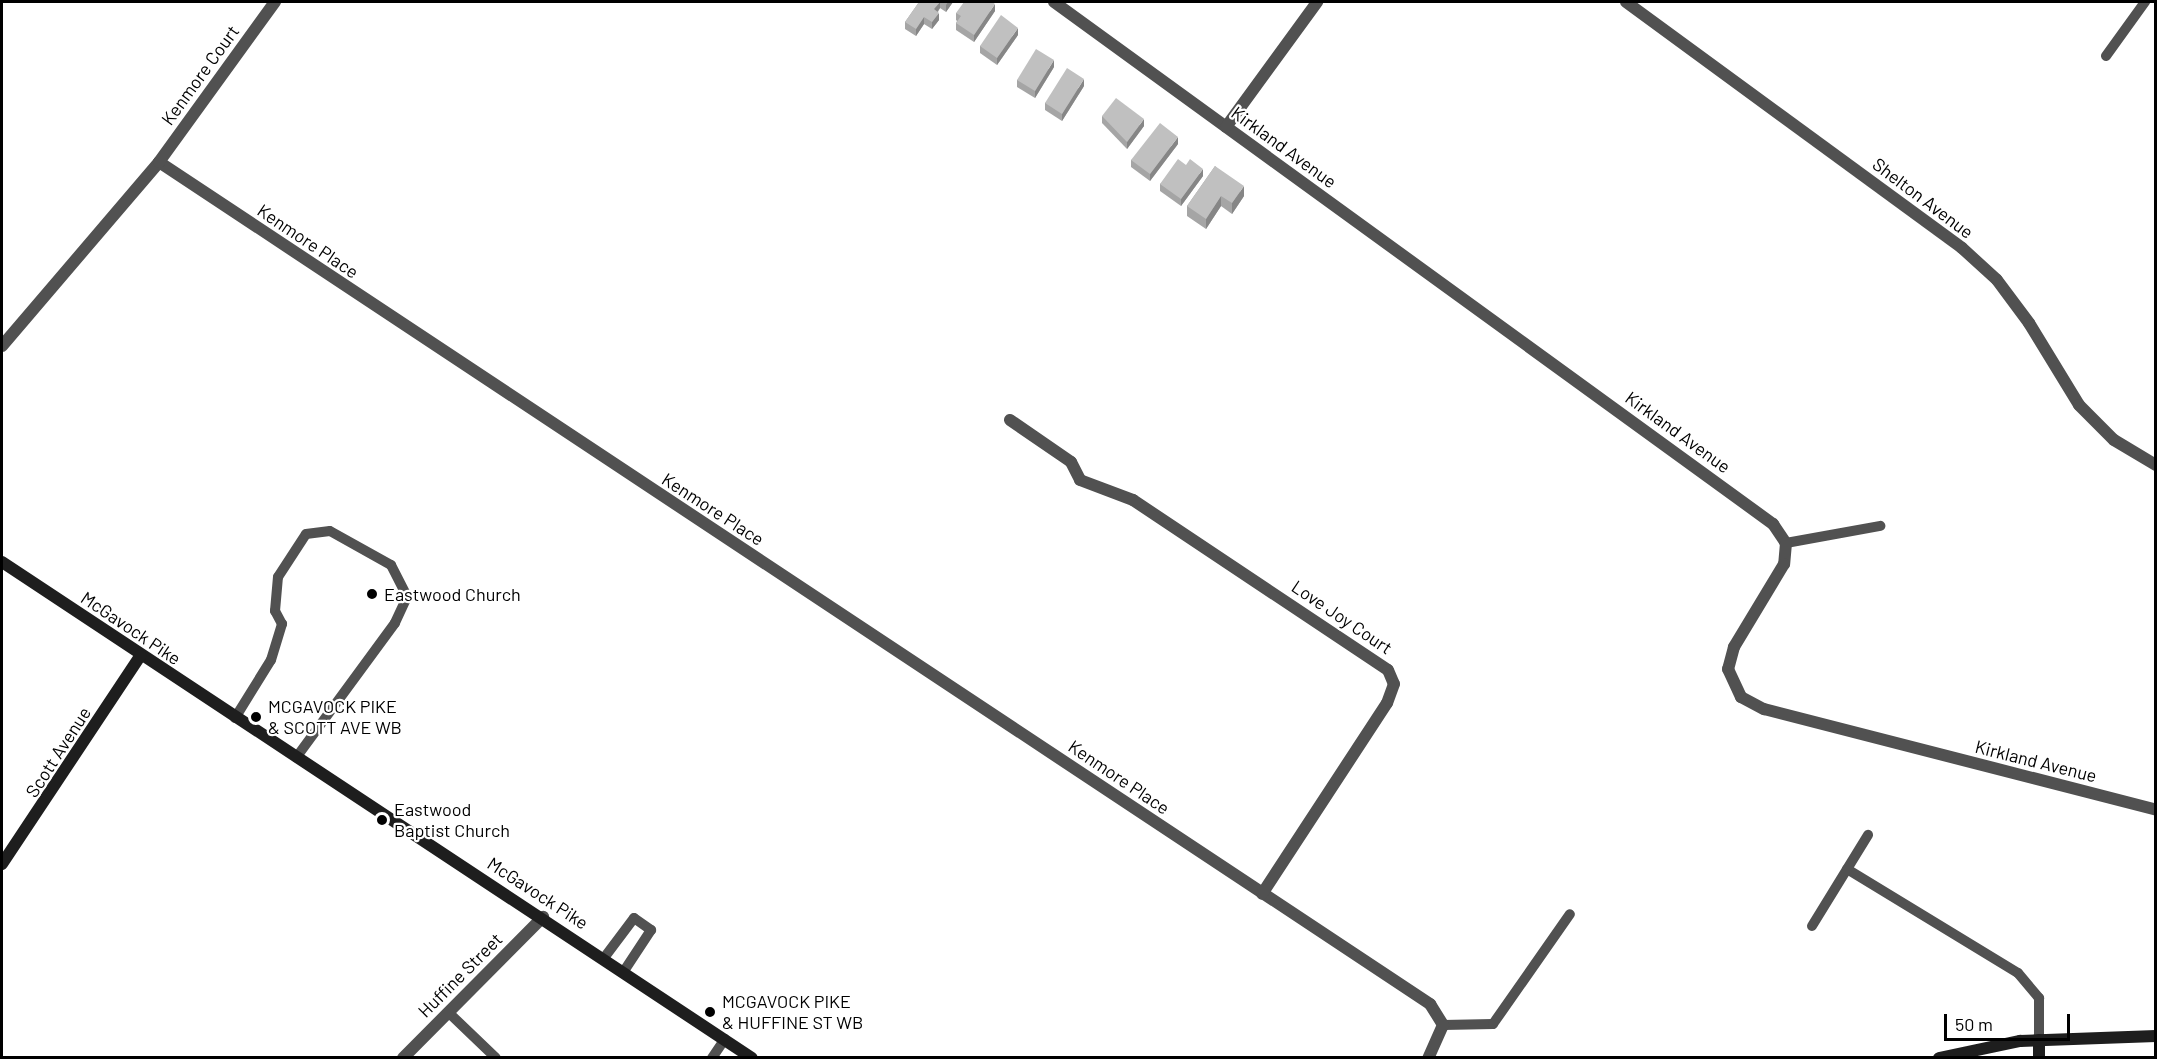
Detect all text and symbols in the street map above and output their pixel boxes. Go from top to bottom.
street label: Kenmore Court [157,21,243,129]
street label: Kirkland Avenue [1227,102,1341,192]
street label: Shelton Avenue [1868,153,1978,243]
street label: Kenmore Place [253,199,363,283]
street label: Kirkland Avenue [1621,387,1735,477]
street label: Kenmore Place [658,468,768,550]
street label: Love Joy Court [1288,575,1396,659]
place label: Eastwood Church [384,583,521,605]
street label: McGavock Pike [77,587,185,669]
marker: Eastwood Church [365,587,379,601]
place label: MCGAVOCK PIKE & SCOTT AVE WB [268,696,402,738]
street label: Scott Avenue [21,703,95,801]
marker: MCGAVOCK PIKE & SCOTT AVE WB [249,710,263,724]
street label: Kenmore Place [1064,735,1174,819]
street label: Kirkland Avenue [1973,735,2099,787]
place label: Eastwood Baptist Church [394,799,510,842]
marker: Eastwood Baptist Church [375,813,389,827]
street label: McGavock Pike [484,852,592,934]
street label: Huffine Street [413,928,507,1022]
place label: MCGAVOCK PIKE & HUFFINE ST WB [722,991,863,1034]
scale bar [1947,1002,2073,1040]
marker: MCGAVOCK PIKE & HUFFINE ST WB [703,1005,717,1019]
text: 50 m [1955,1013,1993,1035]

